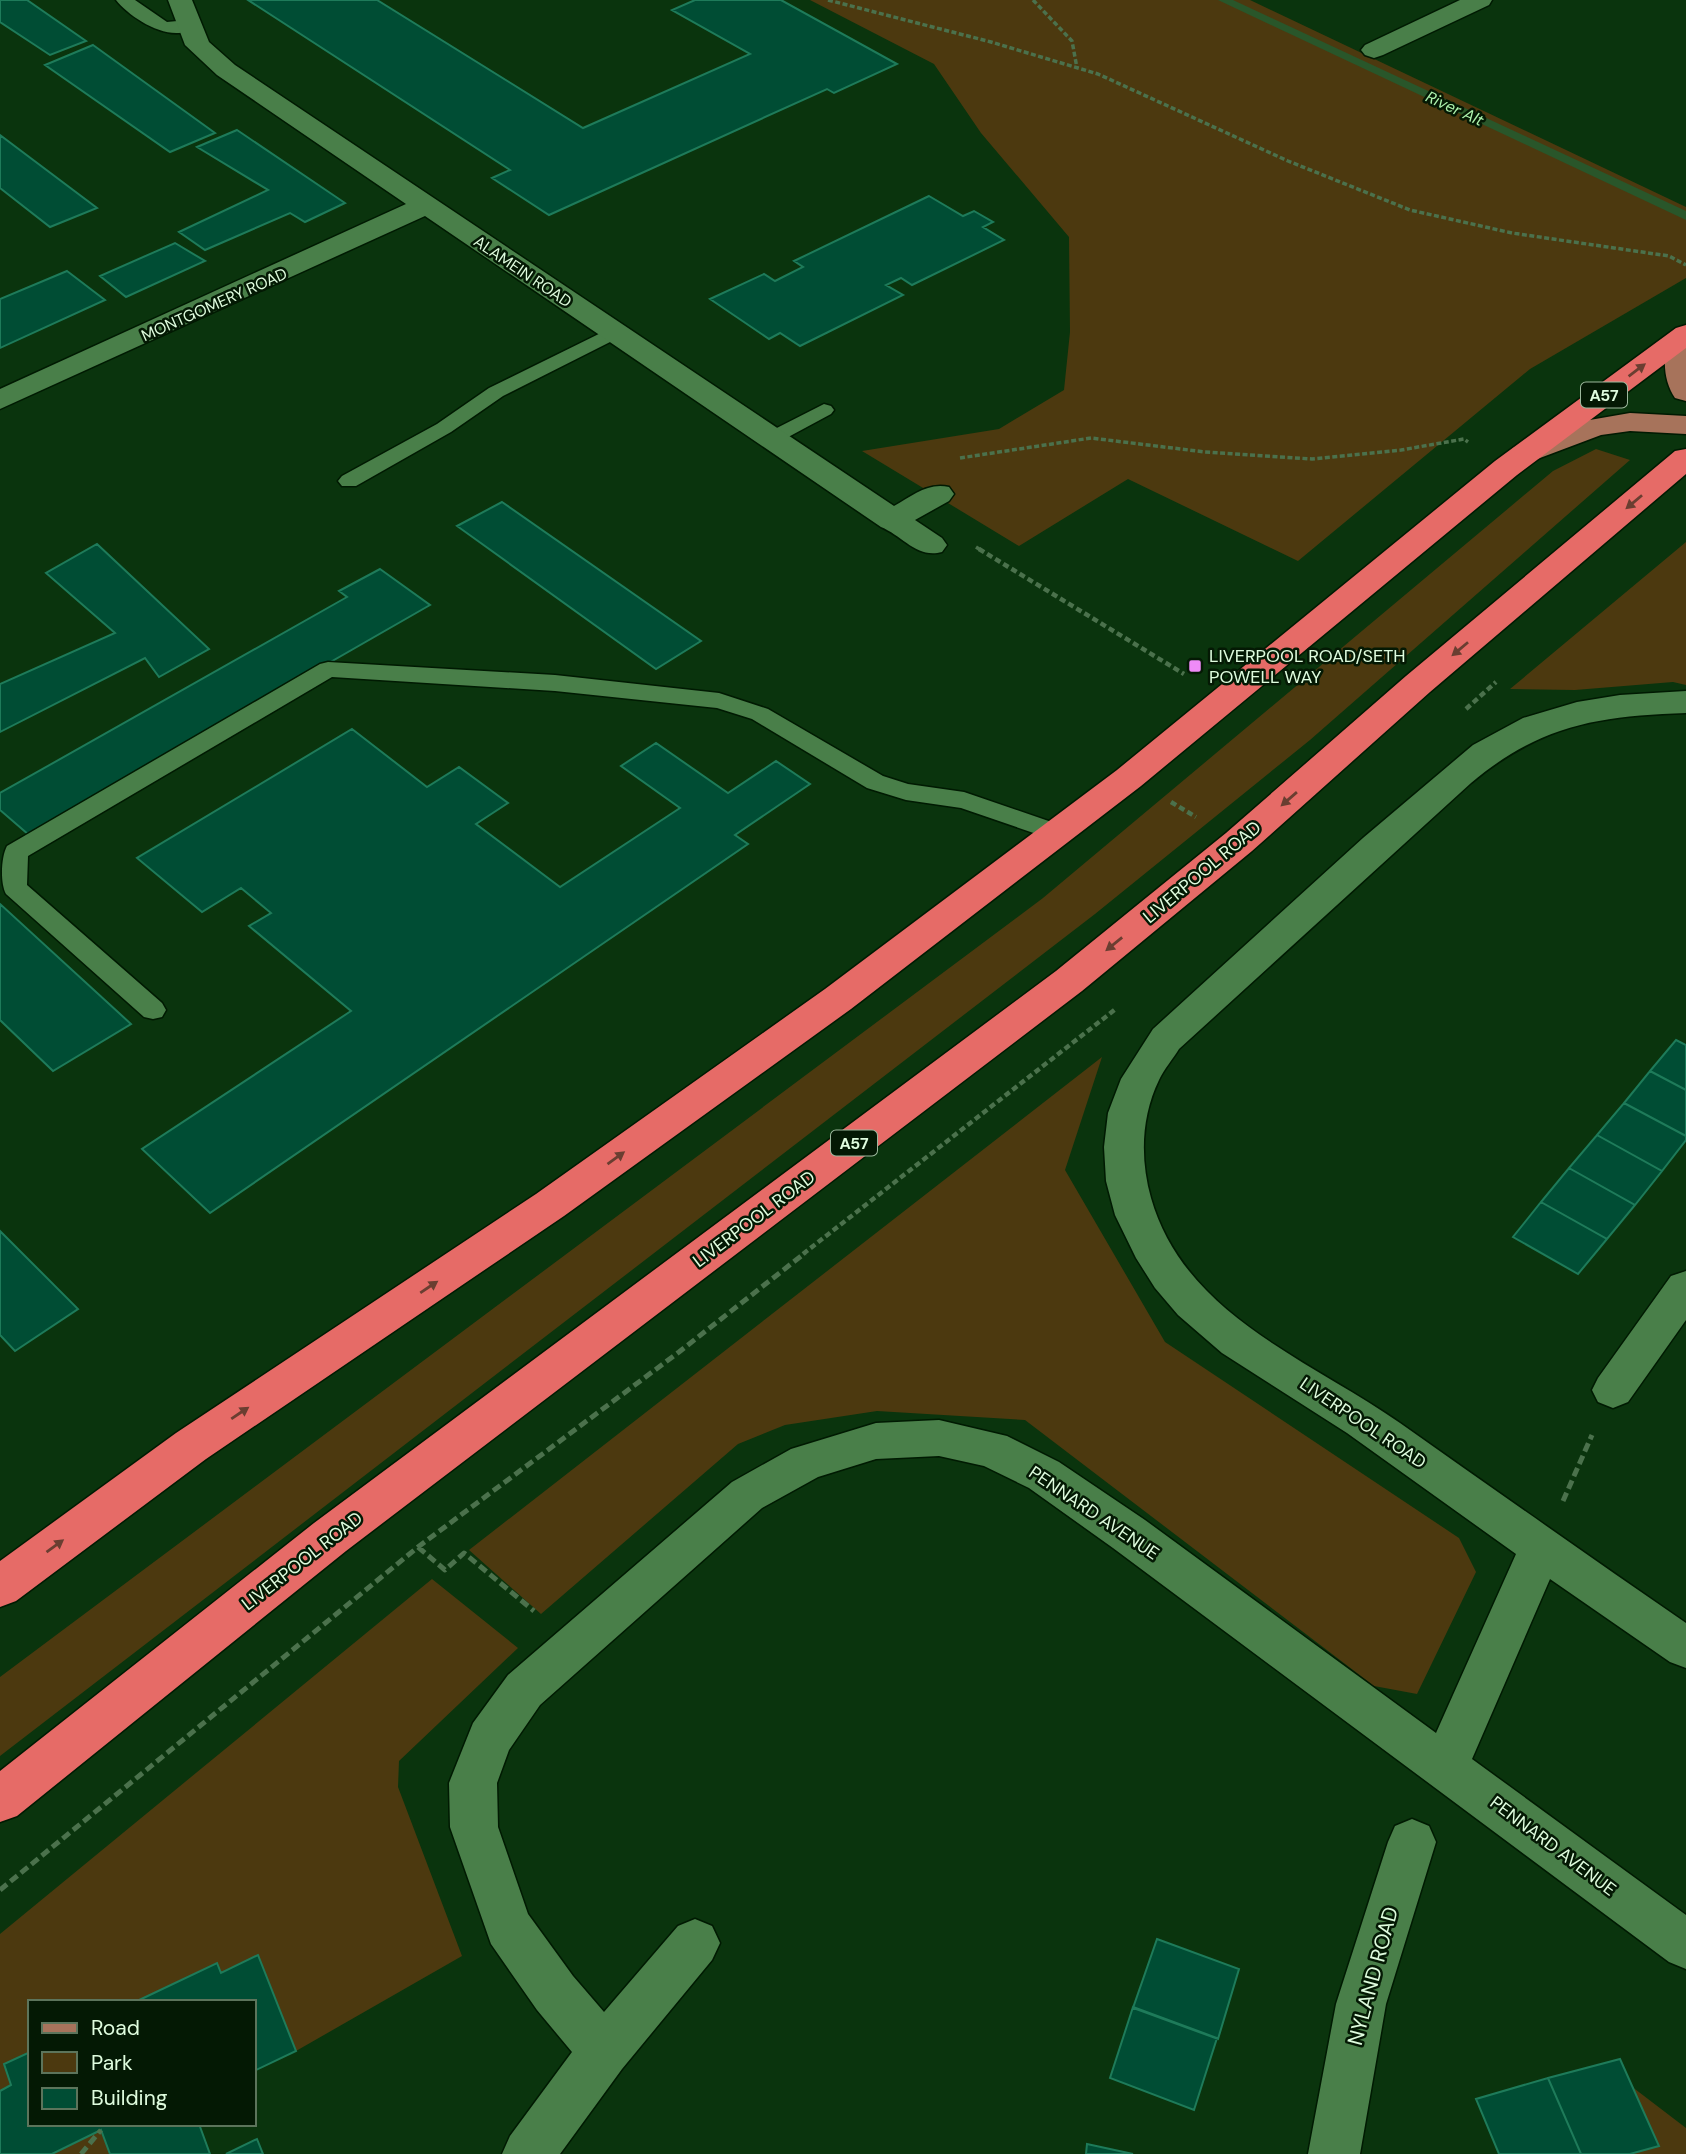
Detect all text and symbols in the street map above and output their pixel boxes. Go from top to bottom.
water label: River Alt [1422,86,1488,131]
street label: ALAMEIN ROAD [470,231,576,312]
street label: MONTGOMERY ROAD [138,263,290,346]
one-way arrow [1628,364,1646,378]
road number: A57 [1581,382,1627,408]
one-way arrow [1625,494,1643,510]
one-way arrow [1452,641,1469,656]
place label: LIVERPOOL ROAD/SETH POWELL WAY [1209,644,1406,689]
marker: LIVERPOOL ROAD/SETH POWELL WAY [1187,658,1203,674]
one-way arrow [1281,790,1298,806]
street label: LIVERPOOL ROAD [1138,815,1266,929]
one-way arrow [1106,936,1123,951]
road number: A57 [831,1130,877,1156]
one-way arrow [607,1151,625,1165]
street label: LIVERPOOL ROAD [688,1165,820,1273]
one-way arrow [419,1281,438,1294]
street label: LIVERPOOL ROAD [1295,1372,1431,1474]
one-way arrow [230,1407,250,1420]
street label: PENNARD AVENUE [1024,1461,1164,1565]
street label: LIVERPOOL ROAD [237,1506,367,1616]
one-way arrow [46,1539,64,1553]
street label: PENNARD AVENUE [1485,1791,1621,1901]
street label: NYLAND ROAD [1341,1904,1405,2048]
legend [28,2000,256,2126]
text: Road [91,2014,140,2042]
text: Park [91,2049,133,2077]
text: Building [91,2084,168,2112]

